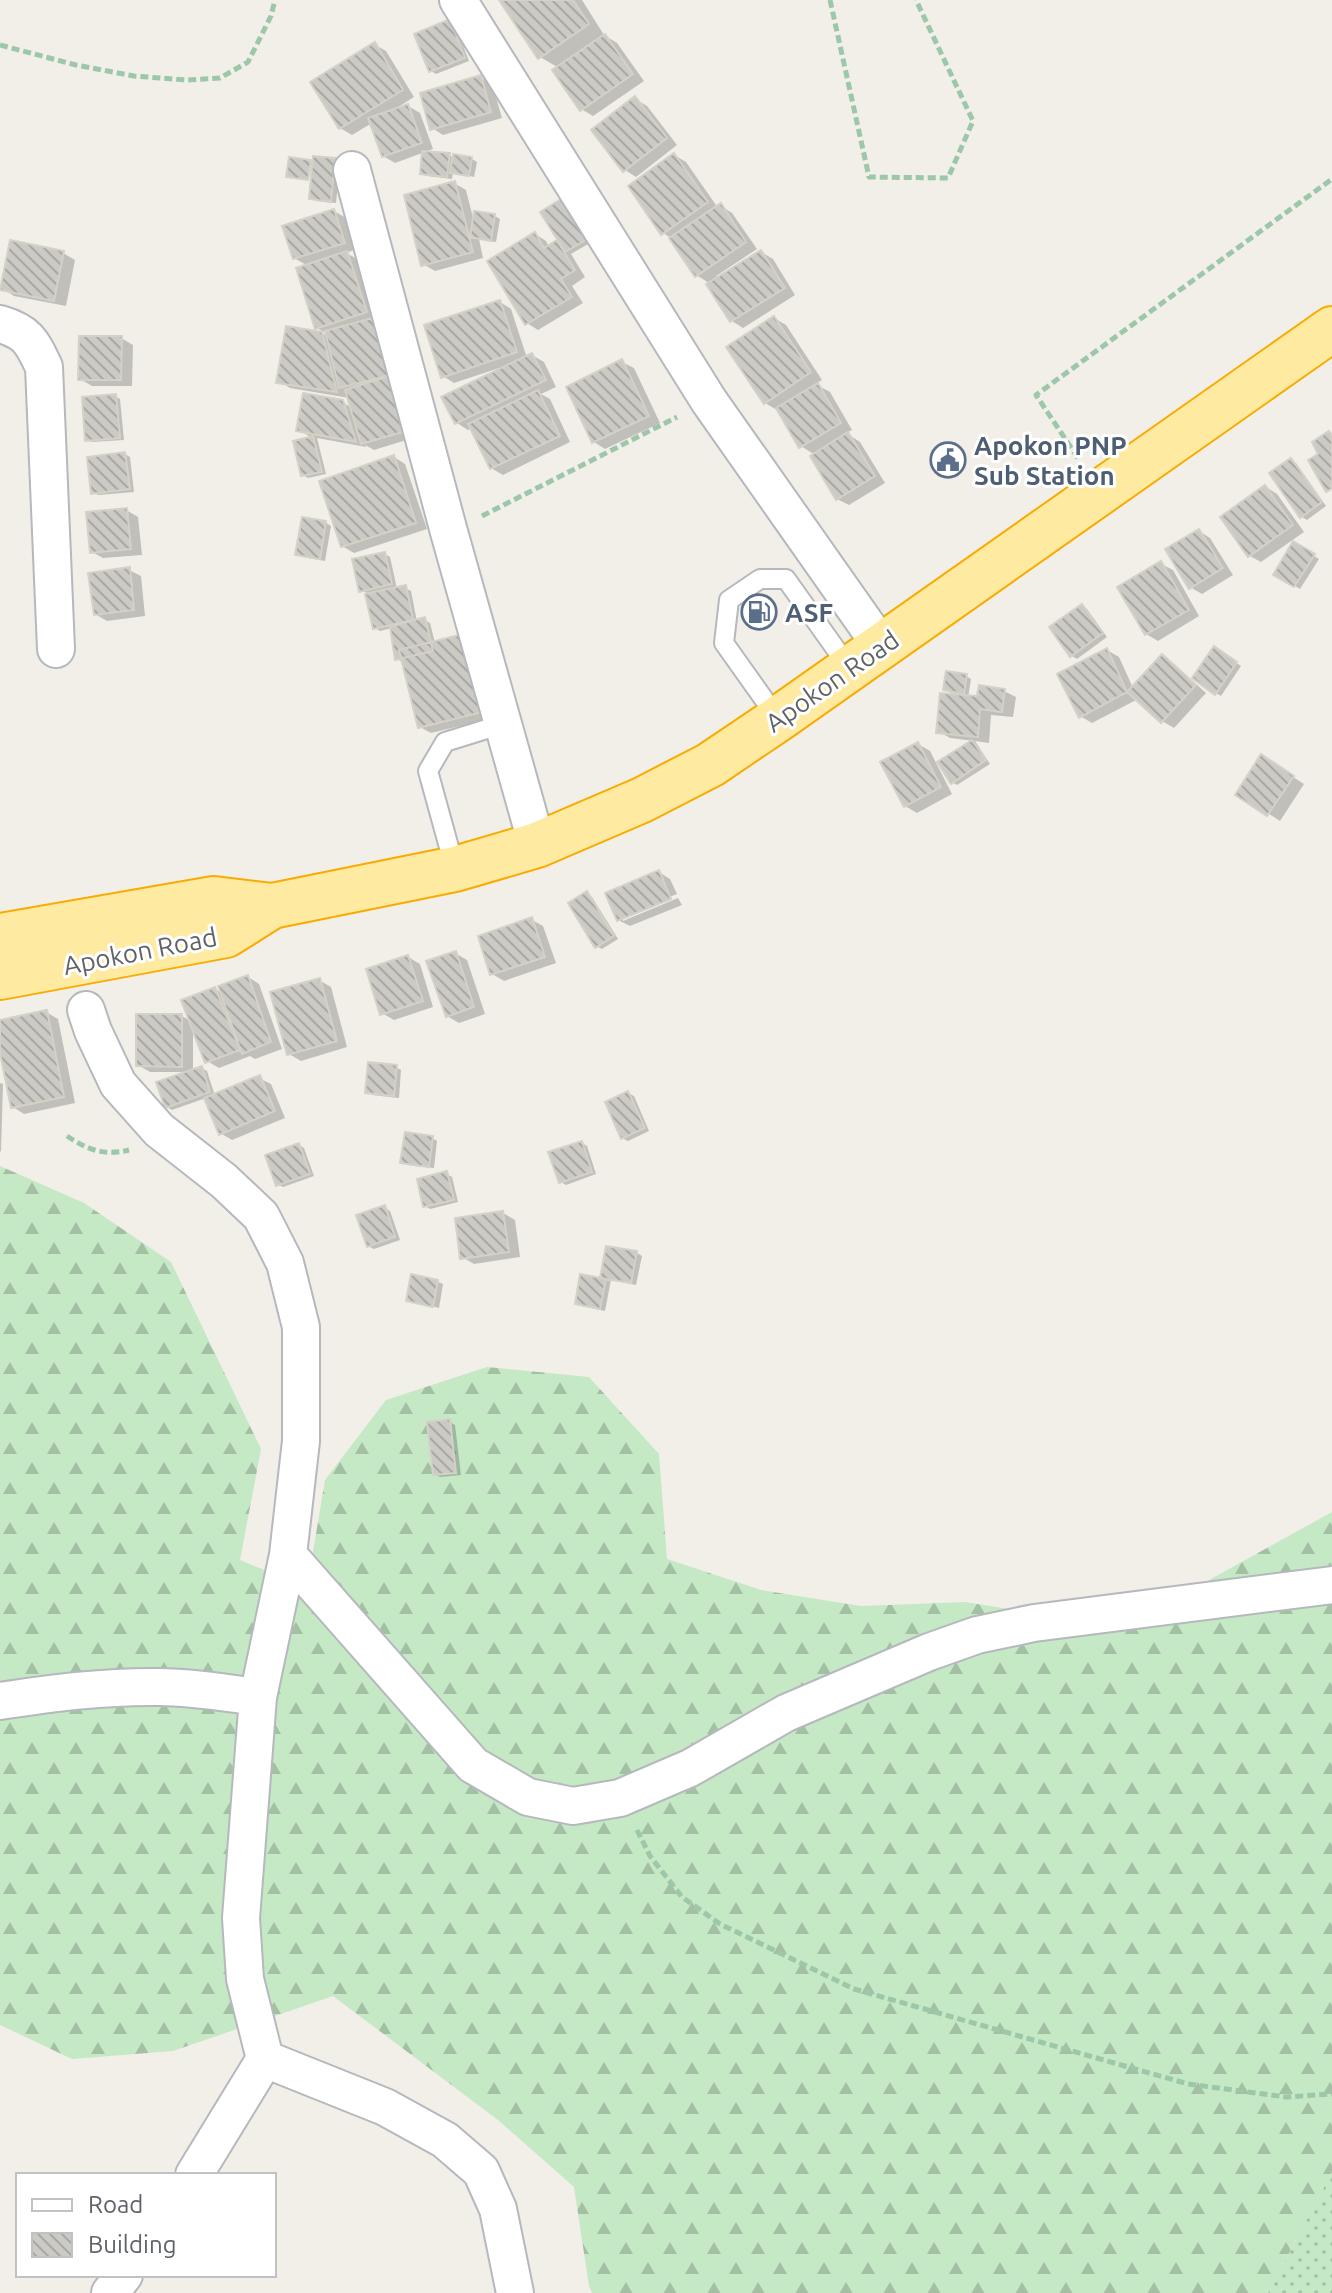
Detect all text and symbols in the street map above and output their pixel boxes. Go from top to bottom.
place label: Apokon PNP Sub Station [974,431,1127,490]
public building icon: Apokon PNP Sub Station [929,441,967,479]
fuel station icon: ASF [740,593,778,631]
place label: ASF [785,598,833,627]
street label: Apokon Road [760,624,904,738]
street label: Apokon Road [61,922,219,980]
legend [16,2173,276,2277]
text: Road [88,2191,143,2218]
text: Building [88,2231,176,2258]

